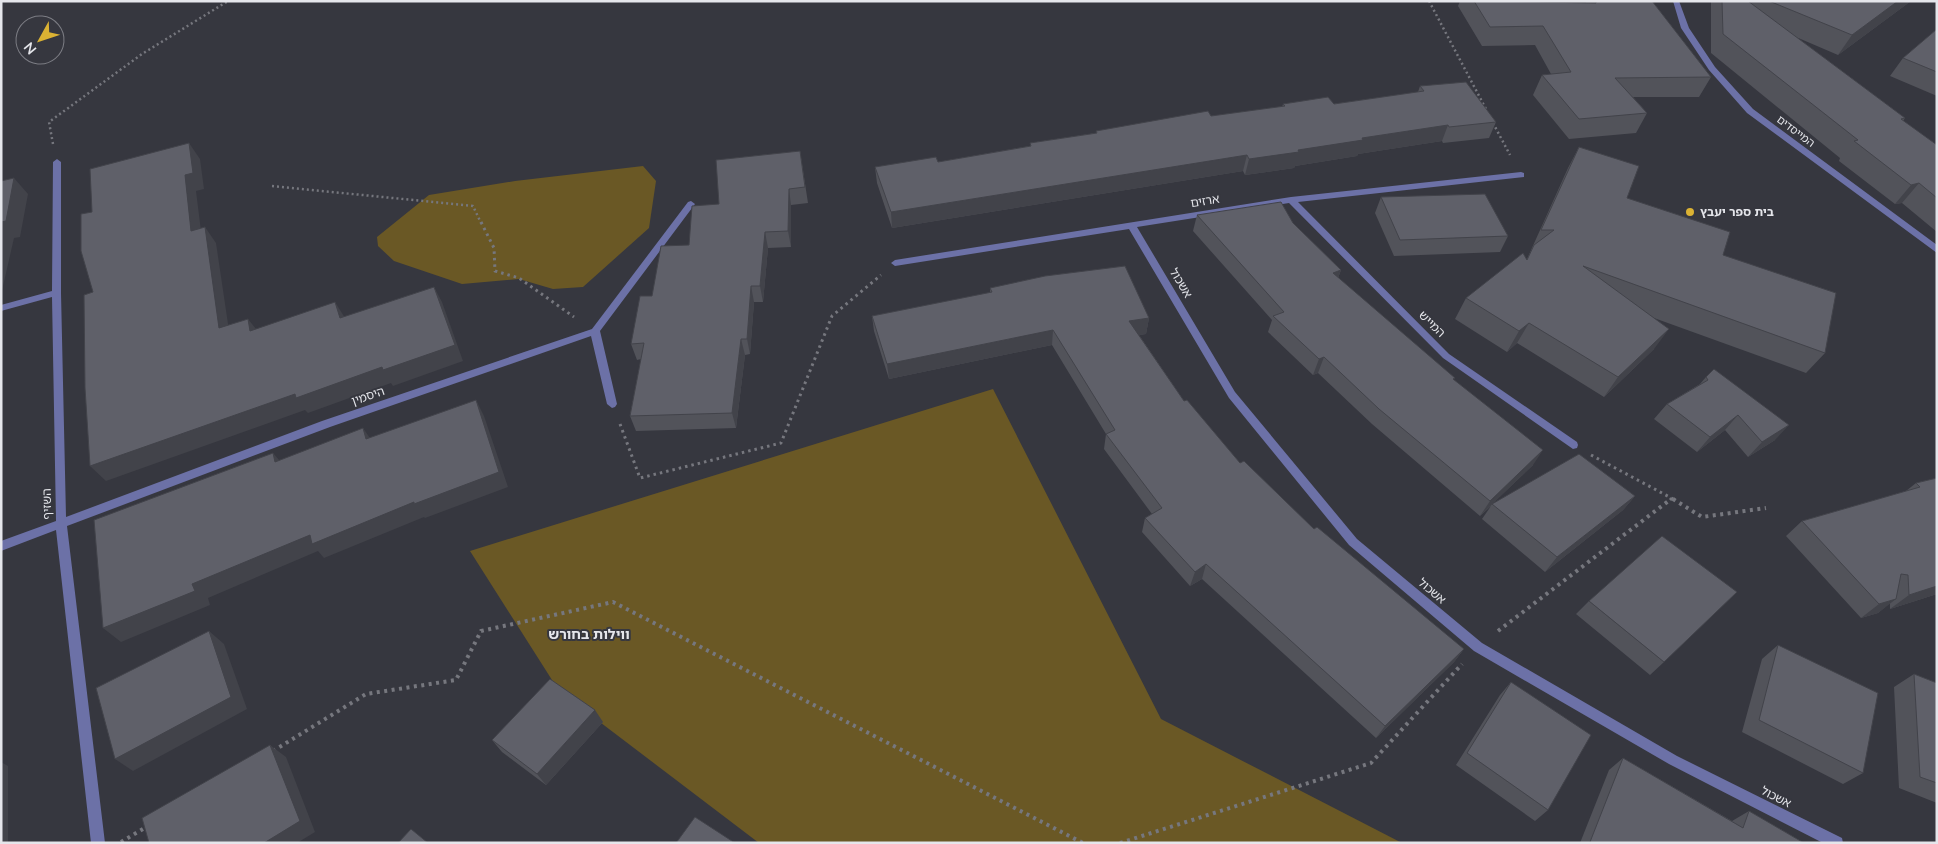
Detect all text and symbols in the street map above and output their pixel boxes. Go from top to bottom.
north arrow [15,15,65,65]
text: N [20,39,40,58]
street label: המייסדים [1774,112,1818,150]
street label: ארזים [1189,191,1221,210]
place label: בית ספר יעבץ [1700,204,1774,219]
marker: בית ספר יעבץ [1684,206,1696,218]
street label: אשכול [1167,265,1196,301]
street label: המייש [1416,307,1449,340]
street label: היסמין [349,383,386,408]
street label: השזיף [39,488,54,520]
street label: אשכול [1415,575,1450,607]
district label: ווילות בחורש [548,625,630,643]
street label: אשכול [1759,783,1794,811]

